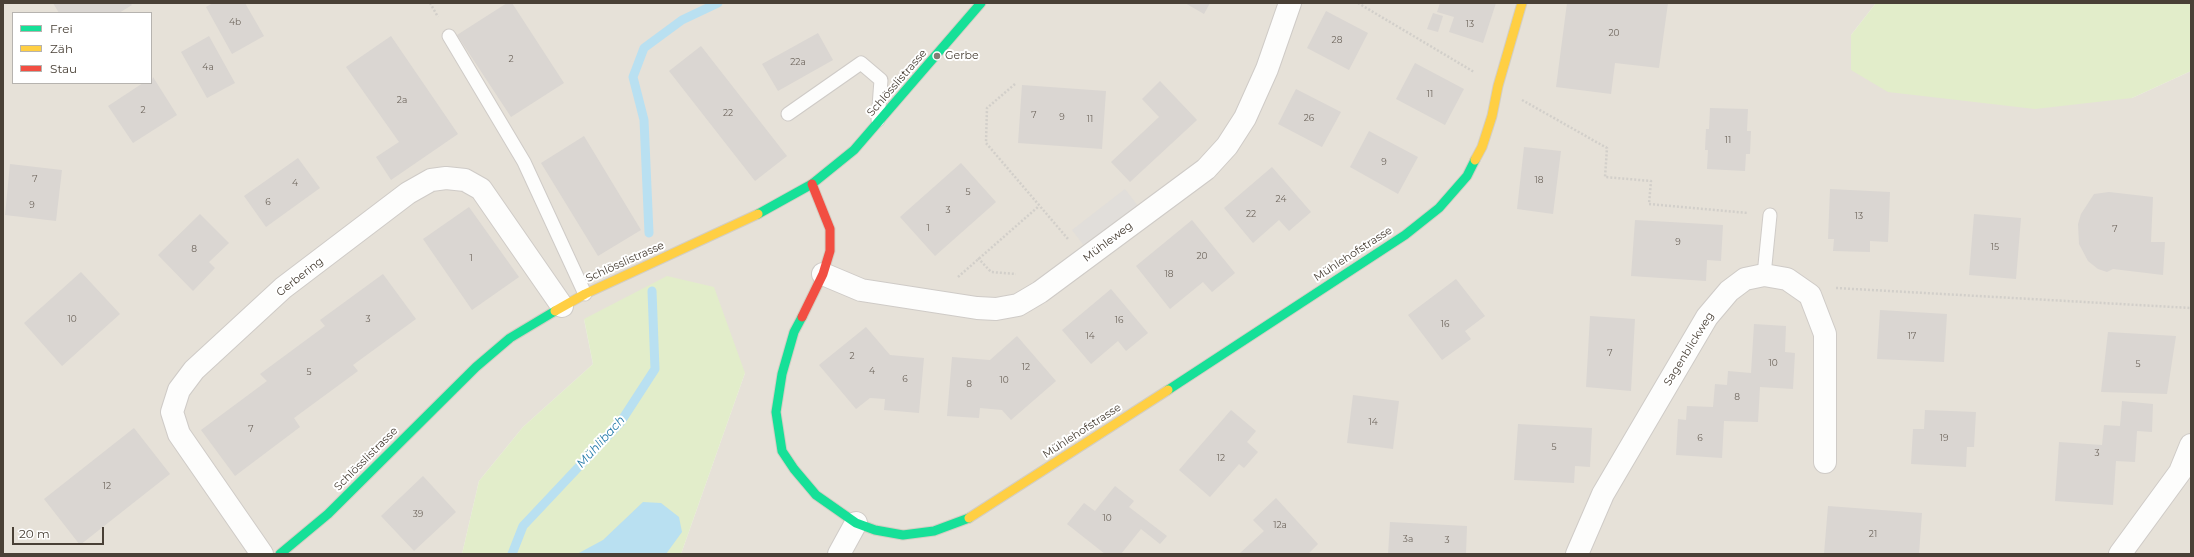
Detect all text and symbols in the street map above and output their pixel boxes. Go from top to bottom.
legend [12,12,152,84]
house number: 4b [229,17,241,27]
house number: 13 [1466,19,1474,29]
text: Frei [50,21,73,36]
house number: 20 [1608,28,1620,38]
house number: 28 [1332,35,1342,45]
text: Zäh [50,41,73,56]
street label: Schlösslistrasse [864,47,930,119]
place label: Gerbe [945,49,979,63]
marker: Gerbe [932,51,942,61]
house number: 2 [508,54,514,64]
house number: 22a [790,57,806,67]
text: Stau [50,61,77,76]
house number: 4a [202,62,214,72]
house number: 11 [1427,89,1433,99]
house number: 2a [397,95,407,105]
house number: 2 [140,105,146,115]
house number: 22 [723,108,733,118]
house number: 7 [1031,110,1037,120]
house number: 9 [1059,112,1065,122]
house number: 26 [1304,113,1314,123]
house number: 11 [1087,114,1093,124]
house number: 11 [1725,135,1731,145]
house number: 9 [1381,157,1387,167]
house number: 7 [32,174,38,184]
house number: 18 [1535,175,1543,185]
house number: 4 [292,178,298,188]
house number: 5 [965,187,971,197]
house number: 24 [1276,194,1286,204]
house number: 6 [265,197,271,207]
house number: 9 [29,200,35,210]
house number: 3 [945,205,951,215]
house number: 22 [1246,209,1256,219]
house number: 13 [1855,211,1863,221]
street label: Mühleweg [1081,219,1135,265]
house number: 1 [926,223,930,233]
street label: Mühlehofstrasse [1311,224,1395,284]
house number: 7 [2112,224,2118,234]
house number: 9 [1675,237,1681,247]
street label: Schlösslistrasse [584,239,666,285]
house number: 15 [1991,242,1999,252]
house number: 8 [191,244,197,254]
house number: 20 [1196,251,1208,261]
house number: 1 [469,253,473,263]
street label: Gerbering [274,255,326,299]
house number: 18 [1165,269,1173,279]
street label: Sagenblickweg [1661,310,1717,388]
house number: 10 [67,314,77,324]
house number: 3 [365,314,371,324]
house number: 16 [1115,315,1123,325]
house number: 16 [1441,319,1449,329]
house number: 14 [1085,331,1095,341]
house number: 17 [1908,331,1916,341]
house number: 7 [1607,348,1613,358]
house number: 2 [849,351,855,361]
house number: 10 [1768,358,1778,368]
house number: 5 [2135,359,2141,369]
house number: 12 [1022,362,1030,372]
house number: 4 [869,366,875,376]
house number: 5 [306,367,312,377]
house number: 6 [902,374,908,384]
house number: 10 [999,375,1009,385]
house number: 8 [966,379,972,389]
house number: 8 [1734,392,1740,402]
street label: Mühlehofstrasse [1040,401,1124,461]
water label: Mühlibach [574,413,628,471]
house number: 14 [1368,417,1378,427]
house number: 7 [248,424,254,434]
street label: Schlösslistrasse [331,424,401,494]
house number: 6 [1697,433,1703,443]
house number: 19 [1940,433,1948,443]
house number: 5 [1551,442,1557,452]
house number: 3 [2094,448,2100,458]
house number: 12 [1217,453,1225,463]
house number: 12 [103,481,111,491]
house number: 39 [413,509,423,519]
house number: 10 [1102,513,1112,523]
scale bar [14,519,106,545]
house number: 12a [1273,520,1287,530]
text: 20 m [19,526,50,541]
house number: 21 [1869,529,1877,539]
house number: 3a [1403,534,1413,544]
house number: 3 [1444,535,1450,545]

